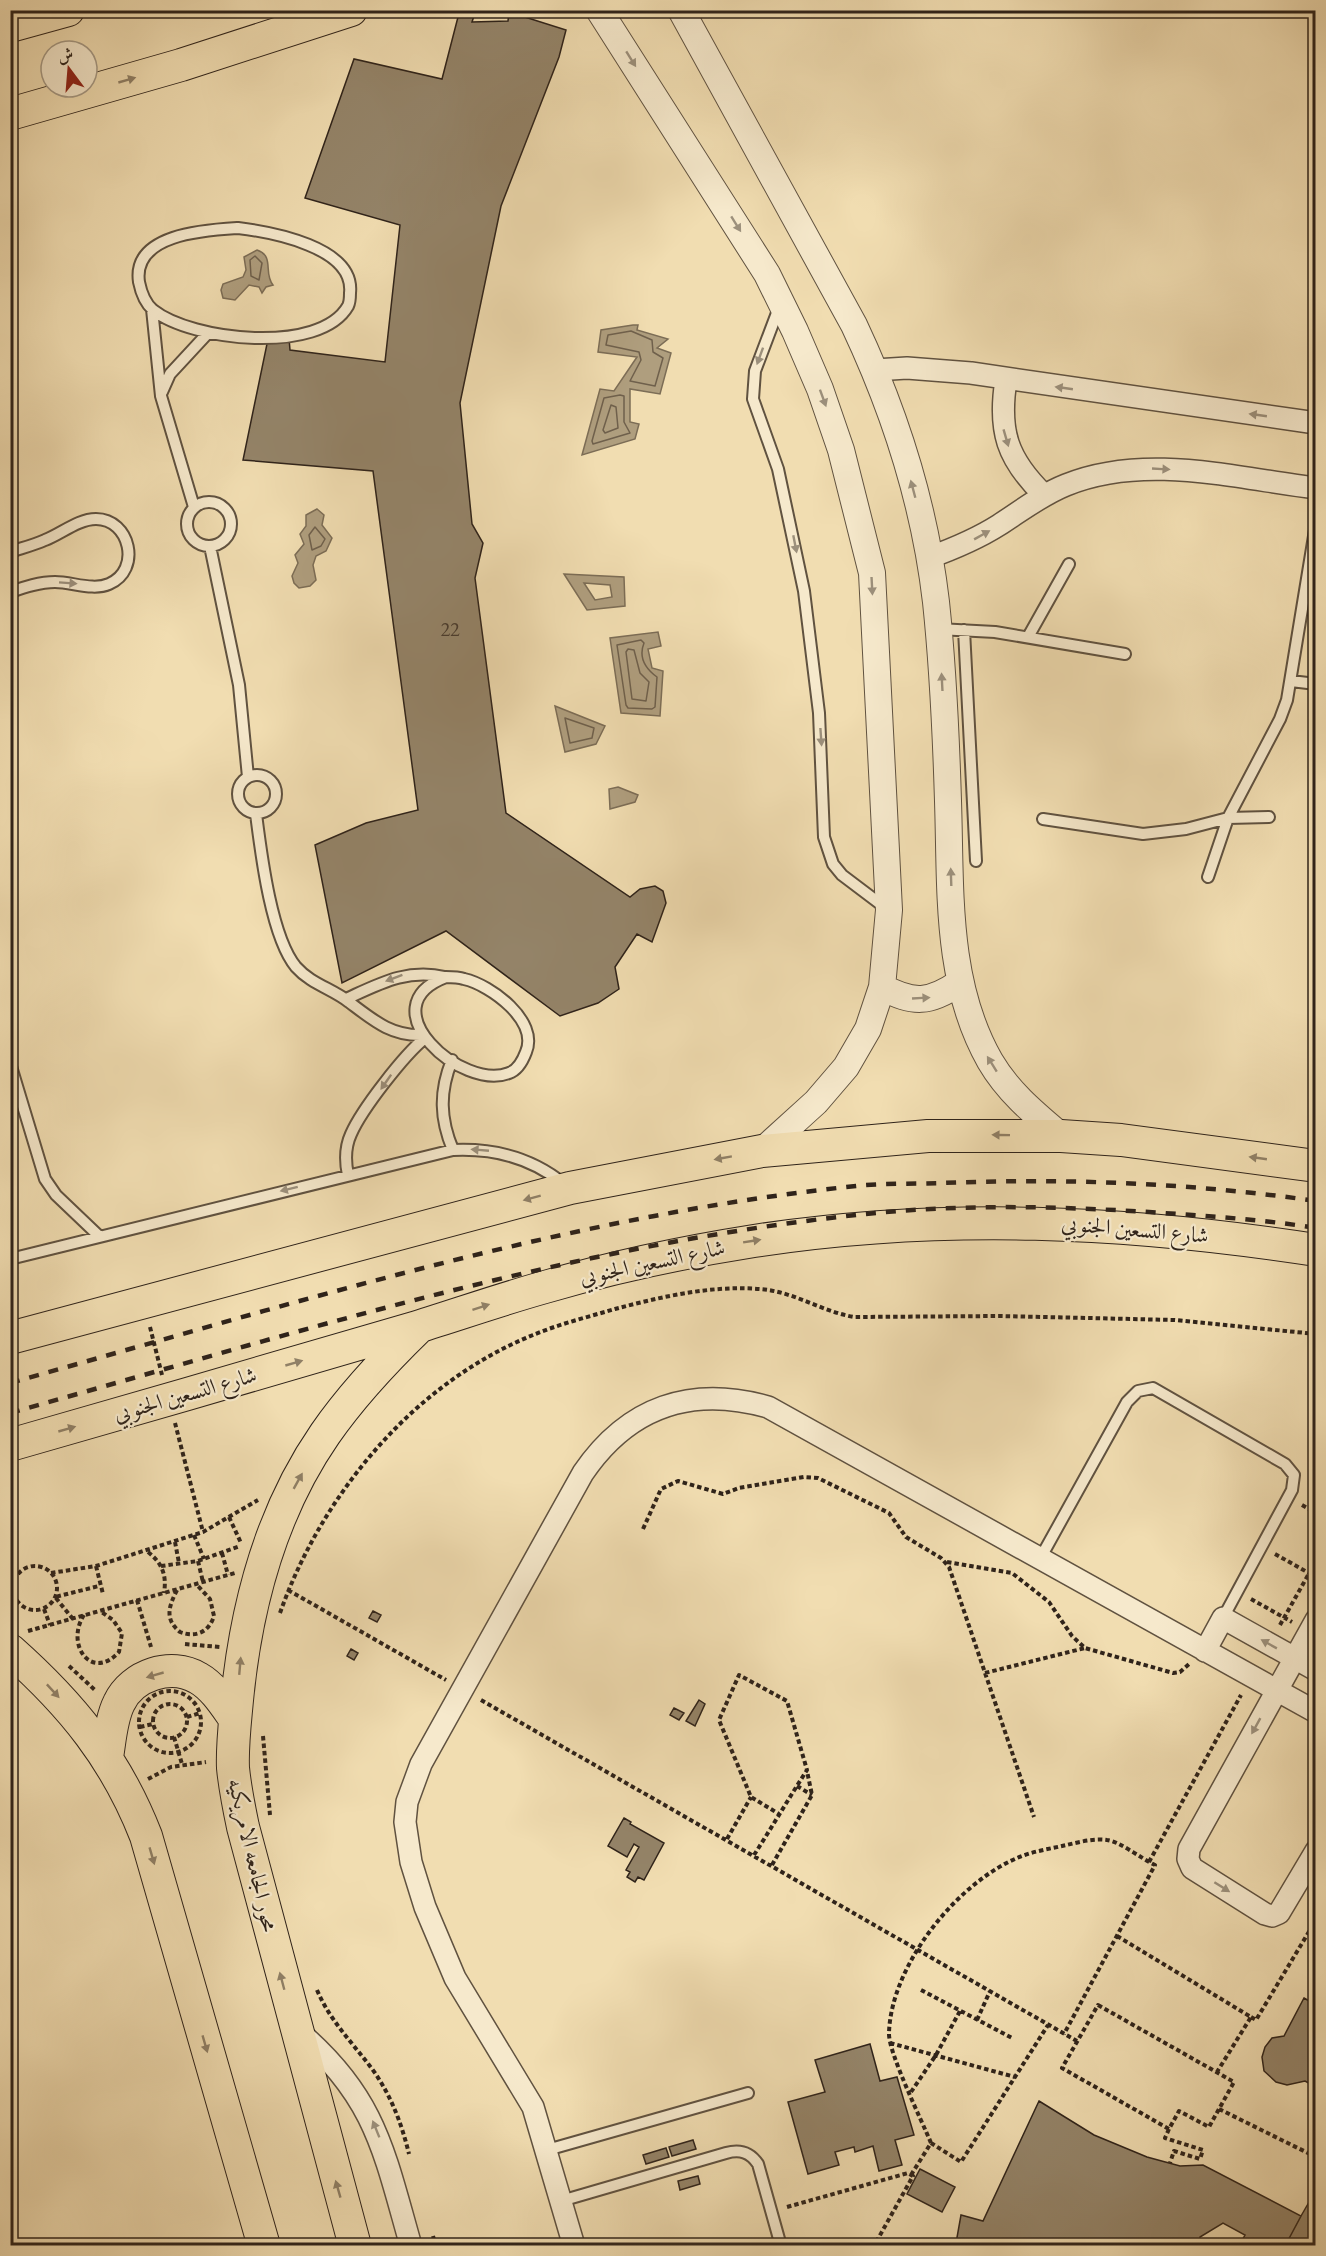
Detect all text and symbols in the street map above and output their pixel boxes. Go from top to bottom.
north arrow [39,39,99,99]
text: ش [54,43,76,67]
one-way arrow [626,51,637,67]
one-way arrow [118,75,136,85]
one-way arrow [730,216,741,232]
one-way arrow [755,348,765,366]
one-way arrow [1055,383,1074,393]
one-way arrow [818,389,828,407]
one-way arrow [1248,410,1267,419]
one-way arrow [1002,429,1012,447]
one-way arrow [1151,465,1170,474]
one-way arrow [908,480,917,498]
one-way arrow [974,530,991,540]
one-way arrow [791,535,800,554]
one-way arrow [868,576,877,595]
one-way arrow [58,578,77,587]
house number: 22 [440,616,460,642]
one-way arrow [938,672,947,691]
one-way arrow [816,728,825,747]
one-way arrow [946,867,955,886]
one-way arrow [385,974,403,984]
one-way arrow [912,993,931,1002]
one-way arrow [987,1056,998,1072]
one-way arrow [380,1074,392,1090]
one-way arrow [991,1130,1010,1140]
one-way arrow [470,1145,489,1155]
one-way arrow [713,1153,732,1162]
one-way arrow [1248,1154,1267,1163]
one-way arrow [280,1185,299,1195]
one-way arrow [523,1194,542,1204]
street label: شارع التسعين الجنوبي [1060,1208,1210,1254]
street label: شارع التسعين الجنوبي [577,1232,728,1295]
one-way arrow [742,1237,761,1246]
one-way arrow [472,1301,490,1311]
one-way arrow [285,1358,303,1367]
street label: شارع التسعين الجنوبي [110,1360,261,1432]
one-way arrow [58,1424,76,1433]
one-way arrow [293,1472,303,1489]
one-way arrow [1260,1639,1277,1649]
one-way arrow [235,1656,245,1675]
one-way arrow [146,1670,164,1680]
one-way arrow [46,1683,60,1698]
one-way arrow [1251,1718,1261,1735]
street label: محور الجامعه الامريكيه [220,1775,285,1936]
one-way arrow [147,1847,157,1865]
one-way arrow [1214,1881,1230,1892]
one-way arrow [277,1972,287,1990]
one-way arrow [201,2035,210,2053]
one-way arrow [371,2120,381,2138]
one-way arrow [333,2180,342,2198]

